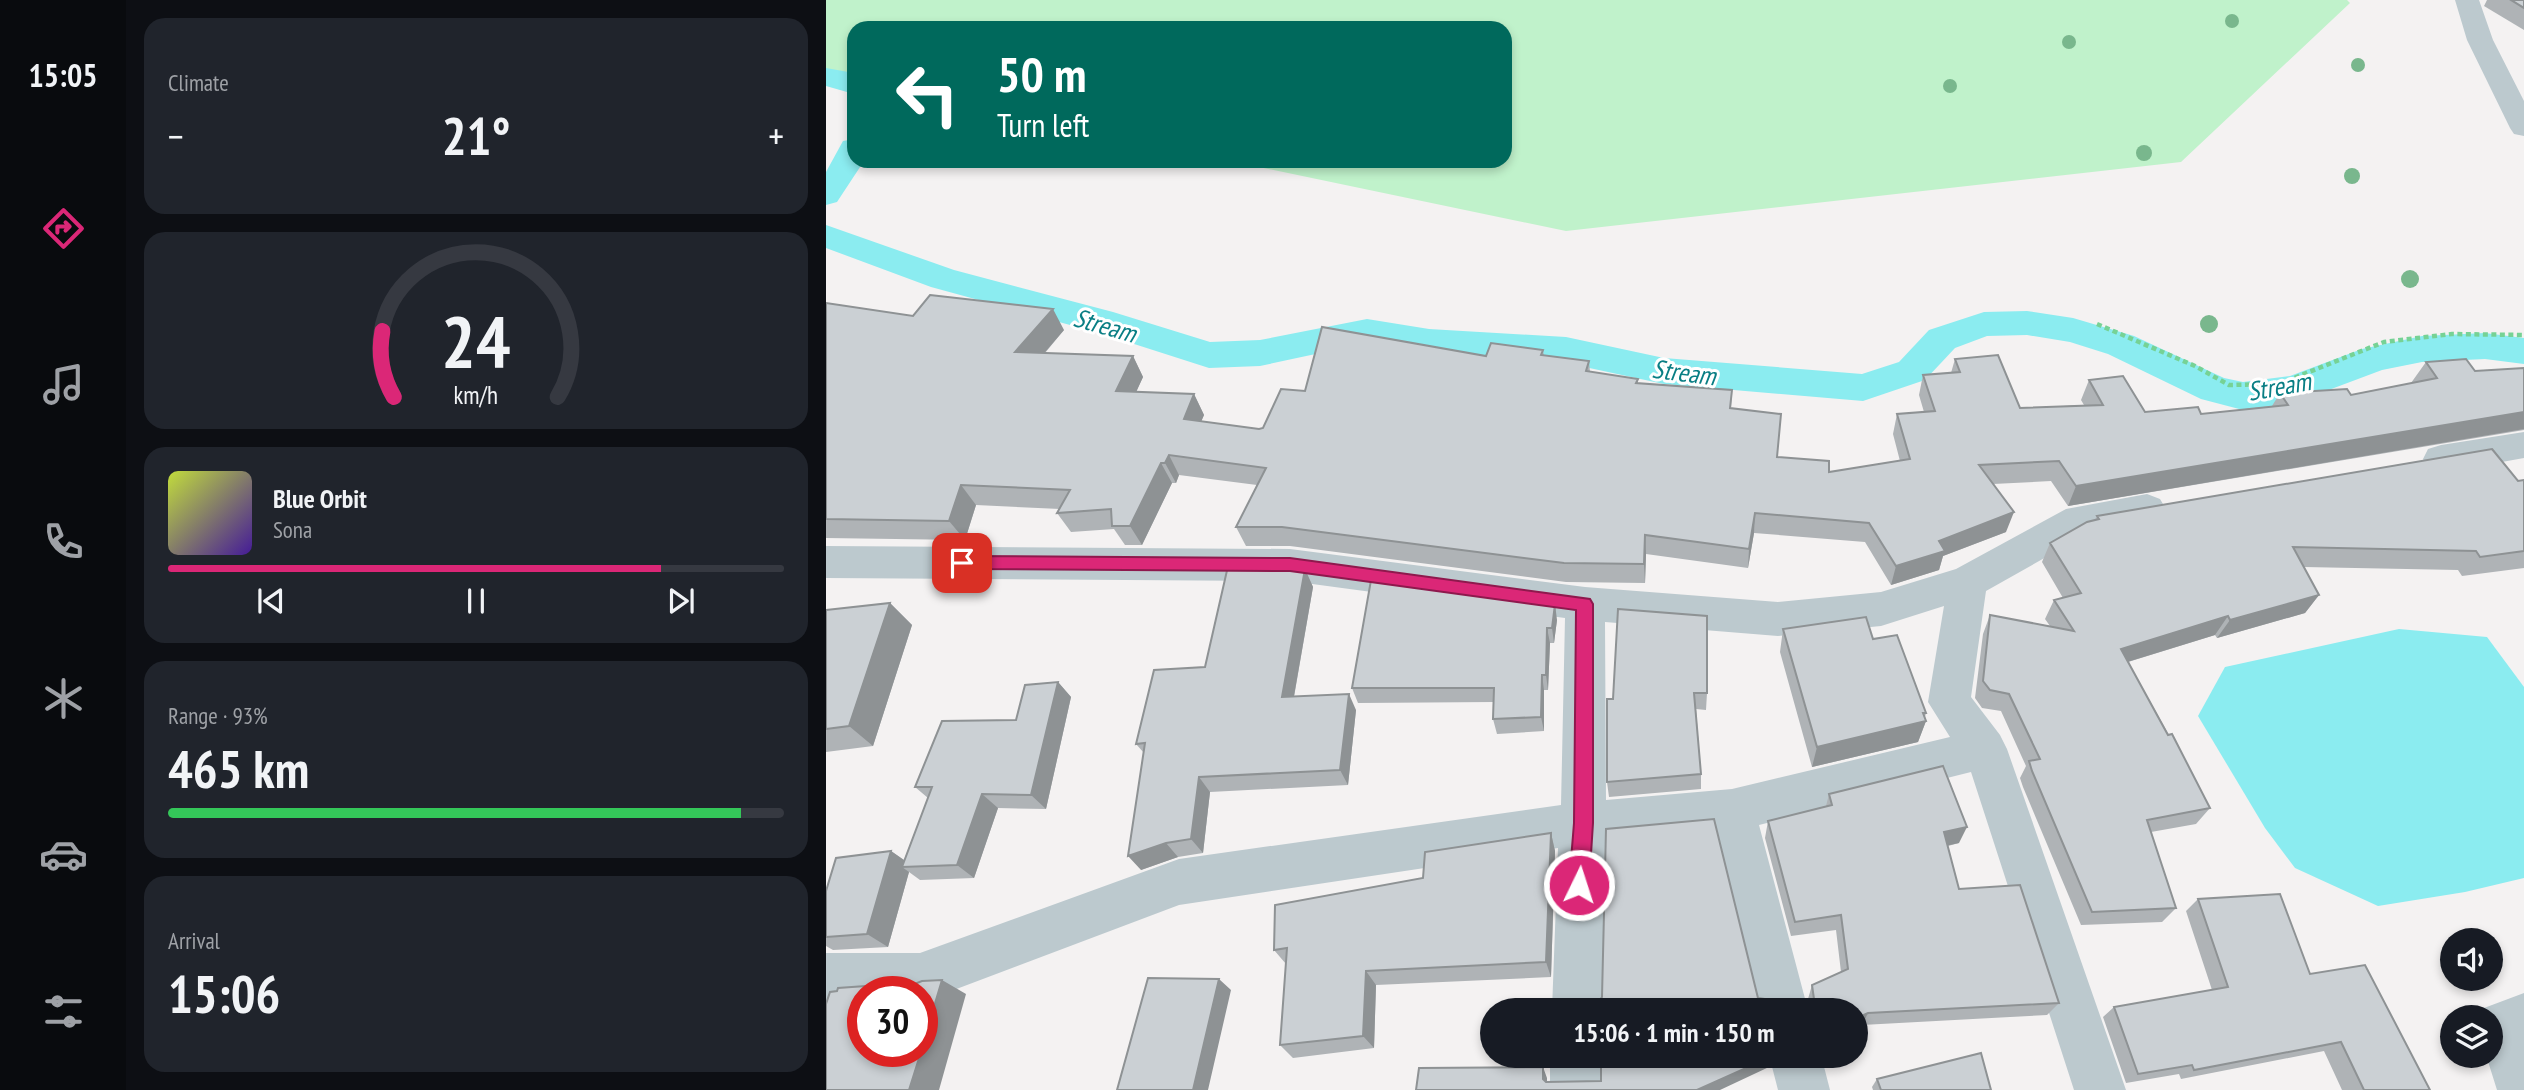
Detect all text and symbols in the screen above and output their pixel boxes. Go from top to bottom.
text: 50 m [997,42,1086,106]
icon: left [882,49,973,140]
text: 15:05 [28,54,98,96]
text: Climate [168,68,229,97]
text: 21° [442,102,510,169]
text: Turn left [997,104,1089,146]
text: − [168,111,184,160]
text: + [768,111,784,160]
icon: directions [39,204,88,253]
text: 24 [441,293,511,387]
water label: Stream [1070,300,1142,350]
water label: Stream [1650,352,1720,392]
icon: music [39,360,88,409]
water label: Stream [2245,364,2315,408]
text: km/h [454,378,498,410]
text: Blue Orbit [273,482,367,515]
text: Sona [273,515,312,544]
icon: phone [39,517,88,566]
pin [932,533,992,593]
icon: arrive [943,544,981,582]
icon: previous [252,582,290,620]
icon: pause [457,582,495,620]
icon: next [662,582,700,620]
icon: climate [39,674,88,723]
text: Range · 93% [168,701,268,730]
text: 465 km [168,735,309,802]
icon: car [39,830,88,879]
position arrow [1542,848,1616,922]
text: Arrival [168,926,220,955]
map controls [2440,928,2503,1068]
button: sound [2440,928,2503,991]
text: 15:06 [168,960,280,1027]
speed limit sign: 30 [847,976,938,1067]
icon: filters [39,987,88,1036]
button: layers [2440,1005,2503,1068]
text: 15:06 · 1 min · 150 m [1574,1016,1774,1049]

